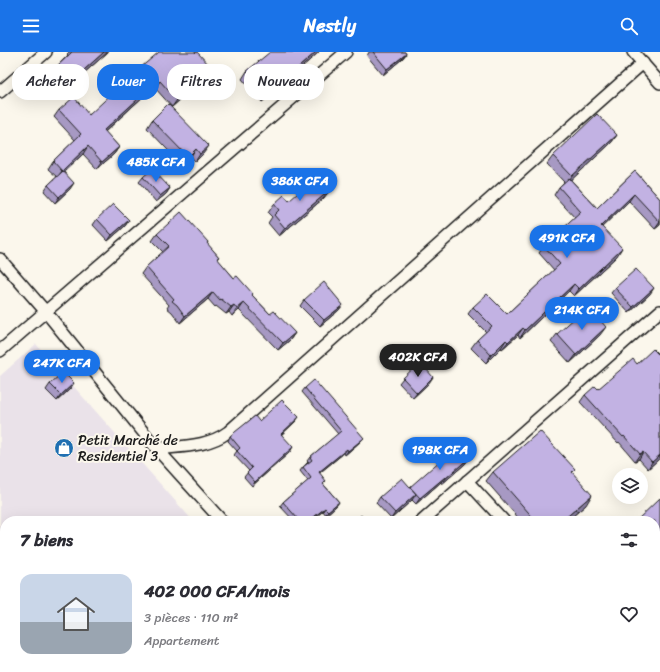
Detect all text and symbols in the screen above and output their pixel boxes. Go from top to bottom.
text: Nestly [304,10,356,42]
icon: menu [20,15,42,37]
icon: search [618,15,640,37]
chip: Acheter [12,64,89,100]
chip: Louer [97,64,159,100]
chip: Filtres [167,64,236,100]
chip: Nouveau [244,64,324,100]
pin: 485K CFA [115,149,197,183]
text: 485K CFA [127,150,185,173]
pin: 386K CFA [259,168,341,202]
text: 386K CFA [271,169,329,192]
pin: 491K CFA [526,225,608,259]
text: 491K CFA [539,226,595,249]
pin: 214K CFA [541,297,623,331]
text: 214K CFA [554,298,610,321]
pin: 402K CFA [377,344,459,378]
text: 402K CFA [389,345,447,368]
pin: 247K CFA [21,350,103,384]
text: 247K CFA [33,351,91,374]
place label: Petit Marché de Residentiel 3 [78,428,178,469]
shop icon: Petit Marché de Residentiel 3 [53,437,75,459]
pin: 198K CFA [399,437,481,471]
text: 198K CFA [412,438,468,461]
map controls [612,468,648,504]
button: layers [612,468,648,504]
text: 7 biens [20,525,73,555]
icon: filters [618,529,640,551]
text: 402 000 CFA/mois [144,576,290,606]
icon: home [52,590,100,638]
icon: heart [618,603,640,625]
text: 3 pièces · 110 m² [144,606,238,629]
text: Appartement [144,629,219,652]

